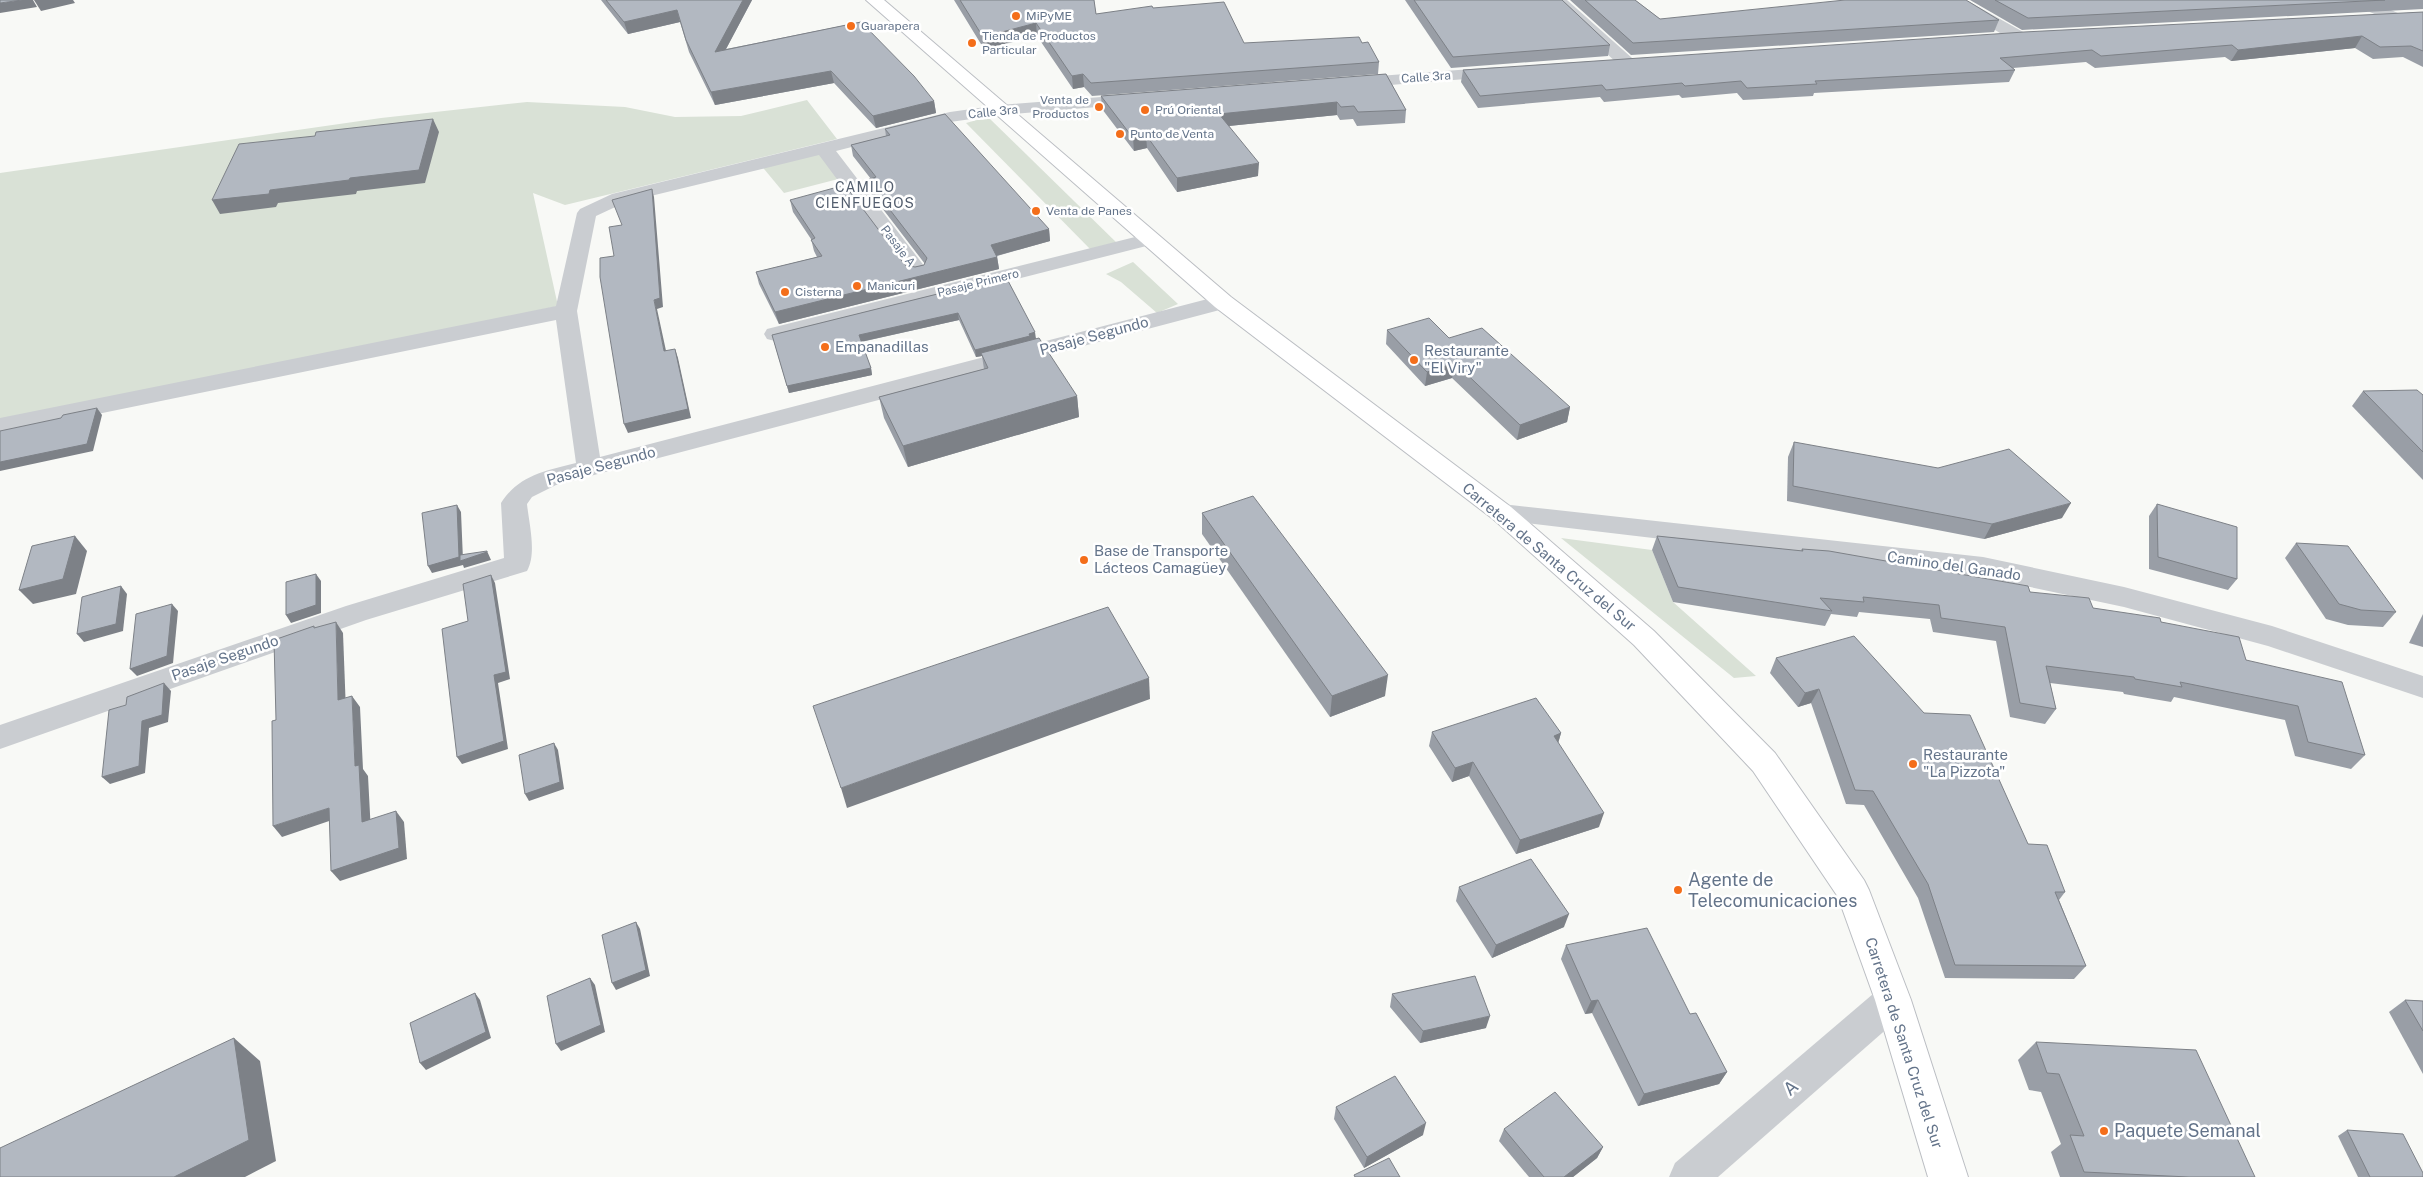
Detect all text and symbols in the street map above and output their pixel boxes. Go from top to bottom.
place label: MiPyME [1026,9,1072,23]
marker: MiPyME [1010,10,1022,22]
place label: Guarapera [861,19,920,33]
marker: Guarapera [845,20,857,32]
place label: Tienda de Productos Particular [982,29,1096,57]
marker: Tienda de Productos Particular [966,37,978,49]
street label: Calle 3ra [1401,68,1451,86]
place label: Venta de Productos [1032,93,1089,121]
marker: Venta de Productos [1093,101,1105,113]
street label: Calle 3ra [967,102,1019,122]
place label: Prú Oriental [1155,103,1222,117]
marker: Prú Oriental [1139,104,1151,116]
place label: Punto de Venta [1130,127,1214,141]
marker: Punto de Venta [1114,128,1126,140]
district label: CAMILO CIENFUEGOS [815,179,915,211]
place label: Venta de Panes [1046,204,1132,218]
marker: Venta de Panes [1030,205,1042,217]
street label: Pasaje A [878,223,918,270]
street label: Pasaje Primero [936,266,1020,300]
place label: Manicuri [867,279,915,293]
marker: Manicuri [851,280,863,292]
place label: Cisterna [795,285,842,299]
marker: Cisterna [779,286,791,298]
street label: Pasaje Segundo [1038,313,1150,358]
place label: Empanadillas [835,338,929,355]
marker: Empanadillas [819,341,831,353]
place label: Restaurante "El Viry" [1424,342,1509,376]
marker: Restaurante "El Viry" [1408,354,1420,366]
street label: Pasaje Segundo [545,443,657,488]
street label: Carretera de Santa Cruz del Sur [1459,479,1640,634]
place label: Base de Transporte Lácteos Camagüey [1094,542,1228,576]
street label: Camino del Ganado [1886,548,2022,583]
marker: Base de Transporte Lácteos Camagüey [1078,554,1090,566]
street label: Pasaje Segundo [169,631,281,684]
place label: Restaurante "La Pizzota" [1923,746,2008,780]
marker: Restaurante "La Pizzota" [1907,758,1919,770]
place label: Agente de Telecomunicaciones [1688,869,1857,911]
marker: Agente de Telecomunicaciones [1672,884,1684,896]
street label: Carretera de Santa Cruz del Sur [1862,935,1947,1151]
street label: A [1779,1075,1803,1100]
place label: Paquete Semanal [2114,1120,2261,1141]
marker: Paquete Semanal [2098,1125,2110,1137]

